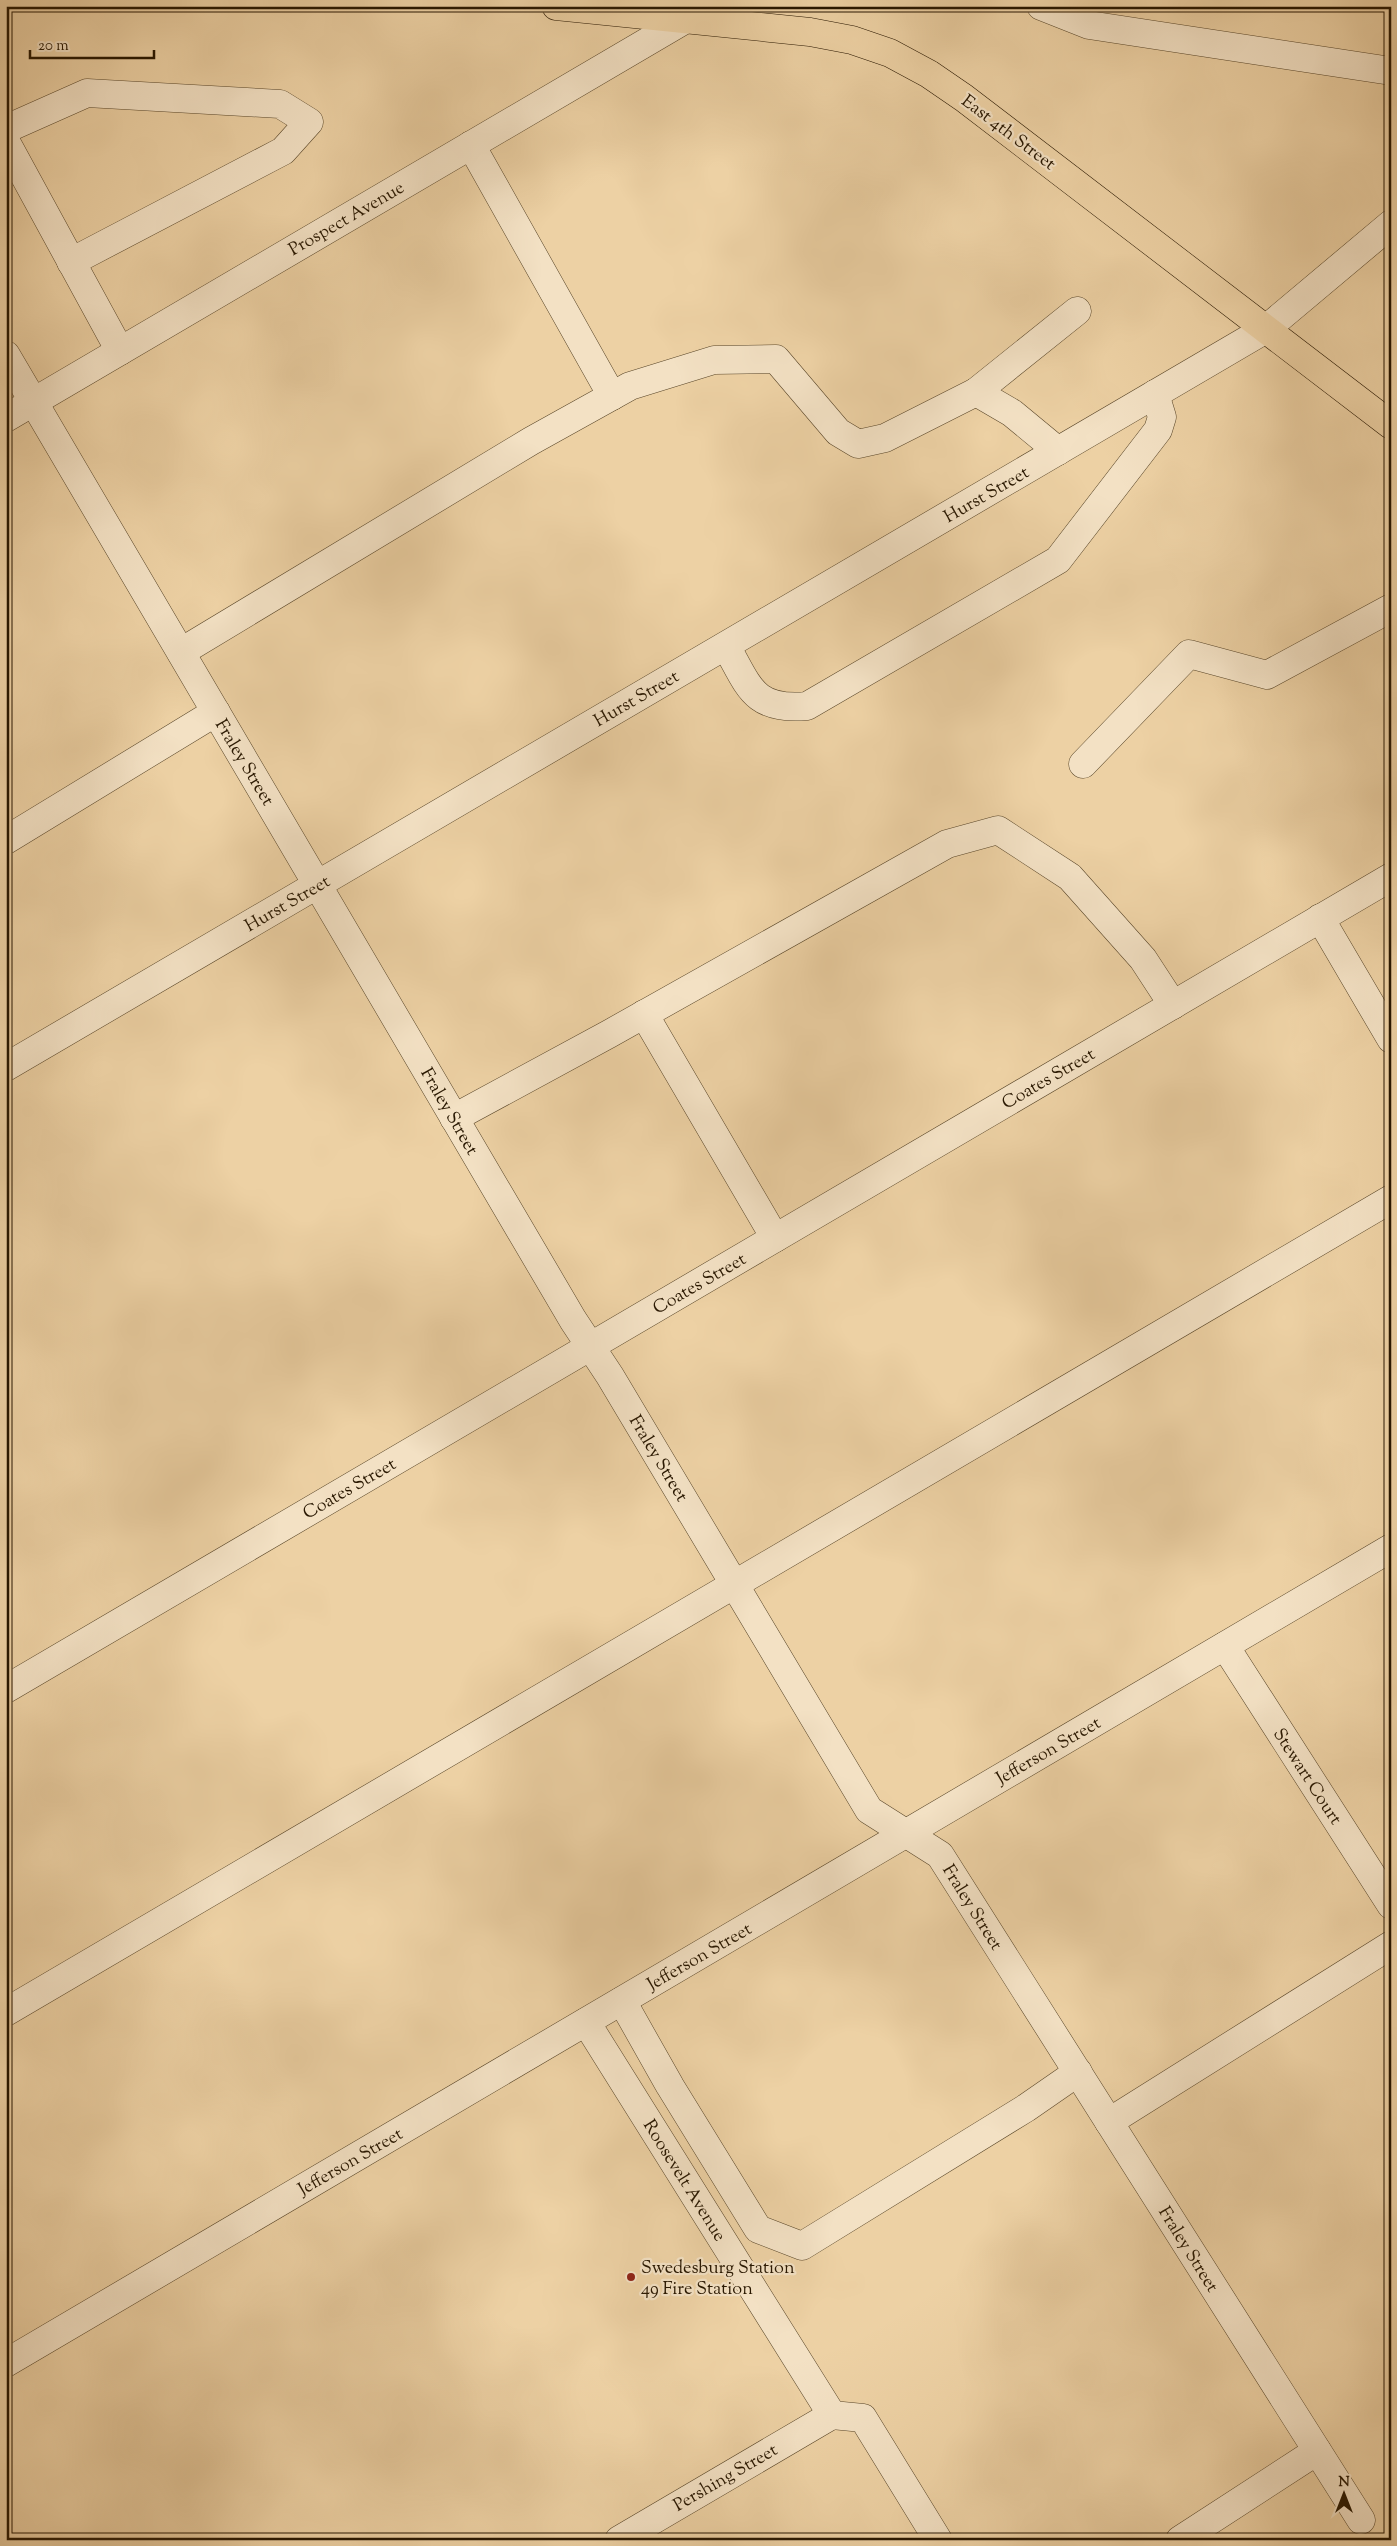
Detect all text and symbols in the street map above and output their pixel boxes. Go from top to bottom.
scale bar [30,28,154,60]
text: 20 m [38,36,69,57]
street label: East 4th Street [955,89,1060,178]
street label: Prospect Avenue [284,176,410,264]
street label: Hurst Street [939,461,1035,531]
street label: Hurst Street [589,665,685,735]
street label: Fraley Street [207,715,279,811]
street label: Hurst Street [240,870,336,940]
street label: Coates Street [998,1042,1100,1117]
street label: Fraley Street [413,1064,484,1160]
street label: Coates Street [649,1247,751,1322]
street label: Fraley Street [621,1411,693,1507]
street label: Coates Street [299,1452,401,1527]
street label: Jefferson Street [991,1711,1106,1793]
street label: Stewart Court [1265,1724,1347,1830]
street label: Fraley Street [935,1860,1008,1956]
street label: Jefferson Street [642,1917,757,1999]
street label: Roosevelt Avenue [635,2115,731,2247]
street label: Jefferson Street [293,2122,408,2204]
street label: Fraley Street [1151,2202,1224,2298]
place label: Swedesburg Station 49 Fire Station [641,2256,795,2303]
marker: Swedesburg Station 49 Fire Station [625,2271,637,2283]
street label: Pershing Street [669,2438,783,2519]
north arrow [1320,2468,1370,2518]
text: N [1338,2473,1350,2493]

